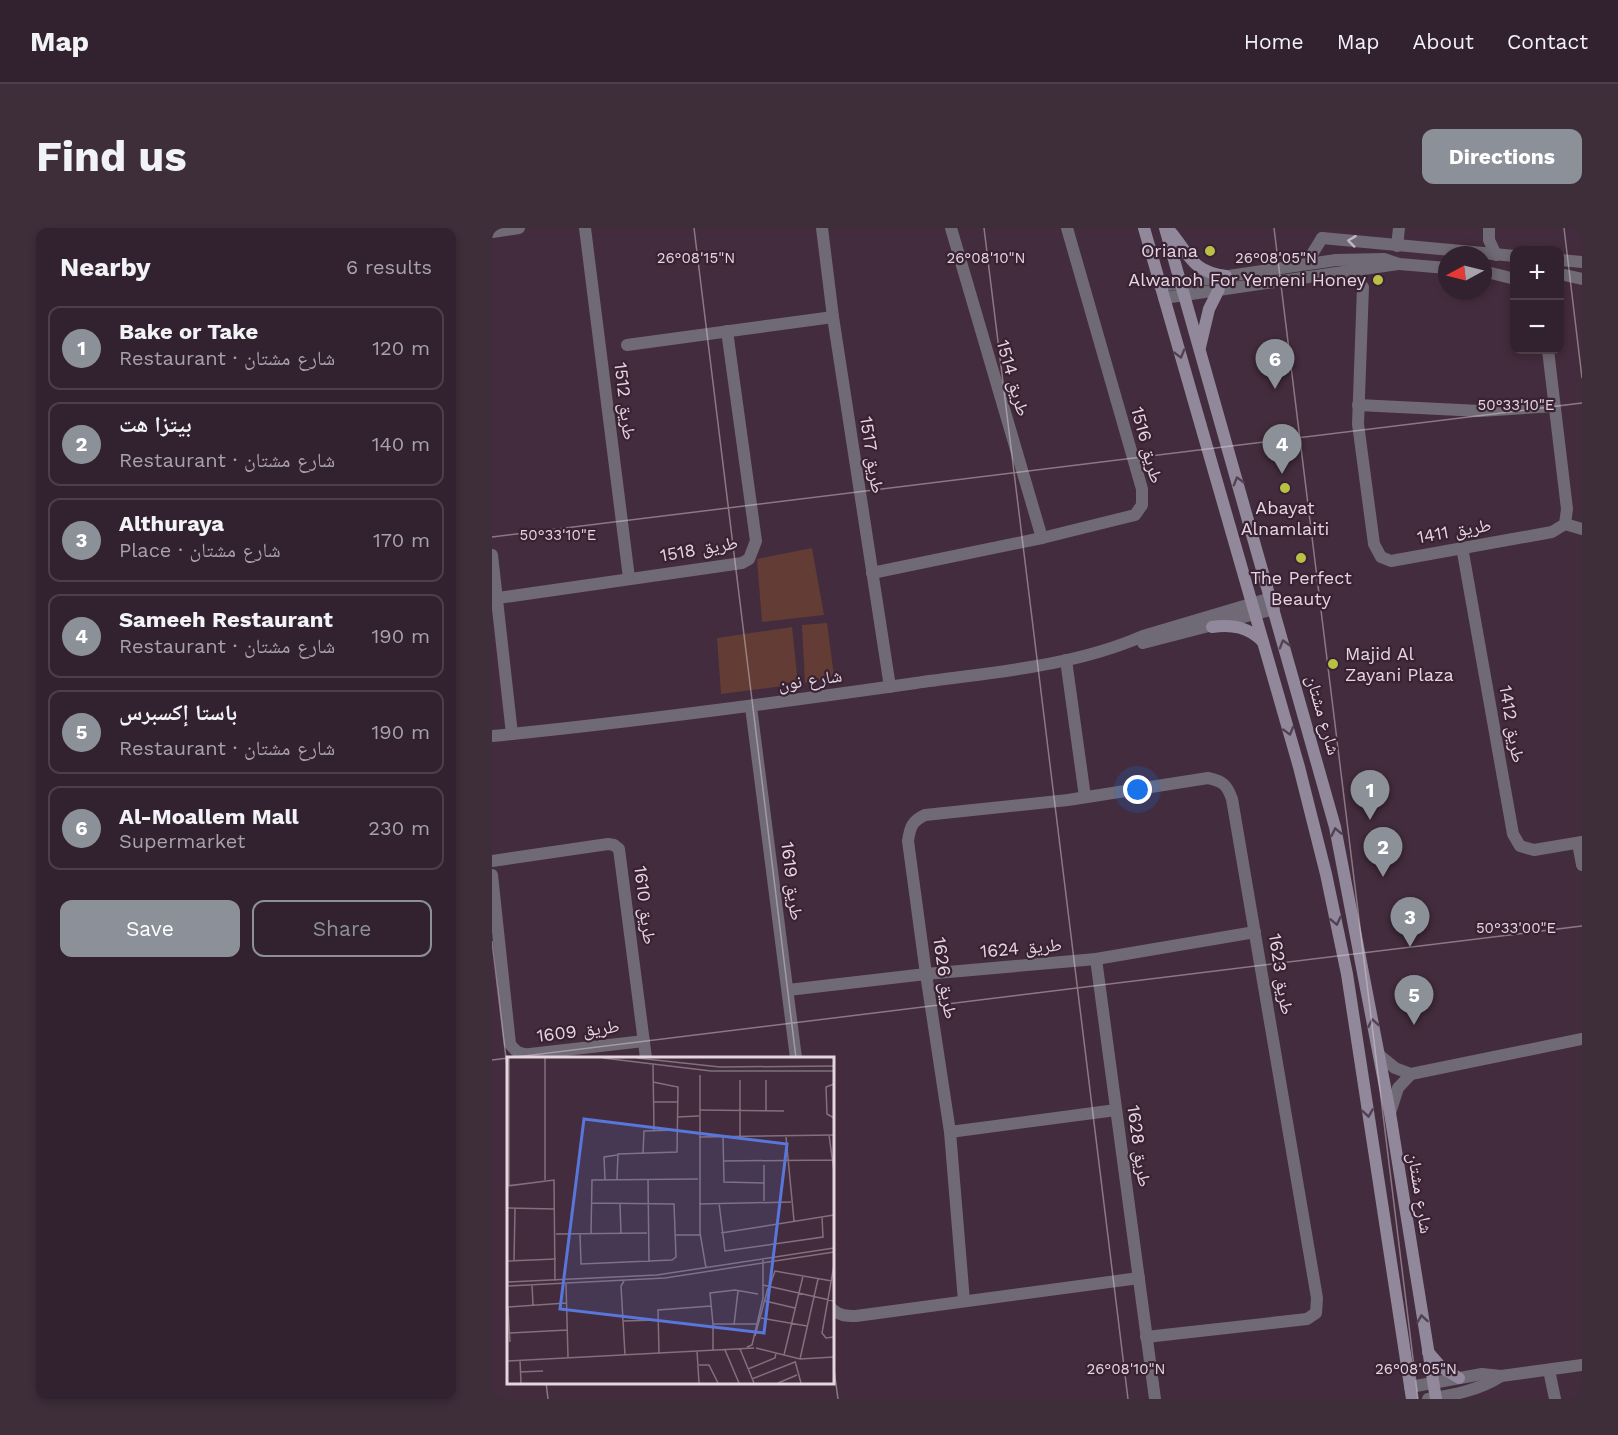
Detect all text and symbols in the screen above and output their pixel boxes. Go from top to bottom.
text: Map [30,25,89,58]
text: Home [1244,29,1304,54]
text: Map [1337,29,1380,54]
text: About [1413,29,1474,54]
text: Contact [1507,29,1588,54]
button: Directions [1422,129,1582,184]
text: Find us [36,132,187,181]
one-way arrow [1347,235,1356,248]
place label: Oriana [1141,240,1198,261]
marker: Oriana [1203,244,1217,258]
north arrow [1438,246,1492,300]
map controls [1510,246,1564,354]
button: + [1510,246,1564,300]
text: 26°08'15"N [657,249,735,267]
text: 26°08'10"N [946,249,1026,267]
text: 26°08'05"N [1235,249,1317,267]
text: Nearby [60,252,151,282]
text: 6 results [346,255,432,279]
place label: Alwanoh For Yemeni Honey [1128,269,1367,290]
marker: Alwanoh For Yemeni Honey [1371,273,1385,287]
button: − [1510,300,1564,354]
text: Bake or Take [119,319,258,344]
text: 1 [77,336,86,360]
text: 120 m [372,336,430,360]
street label: طريق 1514 [992,337,1034,419]
pin: 6 [1256,340,1294,389]
text: Restaurant · شارع مشتان [119,346,335,370]
one-way arrow [1173,348,1185,359]
street label: طريق 1512 [609,361,641,441]
text: 50°33'10"E [1478,396,1554,414]
street label: طريق 1516 [1126,404,1168,486]
text: بيتزا هت [119,412,191,437]
street label: طريق 1517 [855,415,889,495]
pin: 4 [1262,424,1302,474]
text: 2 [76,432,87,456]
text: 140 m [372,432,430,456]
text: Restaurant · شارع مشتان [119,448,335,472]
one-way arrow [1233,476,1245,487]
marker: Abayat Alnamlaiti [1278,481,1292,495]
place label: Abayat Alnamlaiti [1241,497,1329,539]
text: Althuraya [119,511,224,536]
street label: طريق 1411 [1415,514,1493,548]
text: 50°33'10"E [520,526,596,544]
text: 3 [76,528,87,552]
text: 170 m [373,528,430,552]
street label: طريق 1518 [658,531,740,567]
text: Place · شارع مشتان [119,538,281,562]
marker: The Perfect Beauty [1294,551,1308,565]
place label: The Perfect Beauty [1250,567,1352,609]
text: Sameeh Restaurant [119,607,333,632]
text: 4 [75,624,88,648]
text: 190 m [372,624,430,648]
text: Restaurant · شارع مشتان [119,634,335,658]
one-way arrow [1279,639,1291,650]
place label: Majid Al Zayani Plaza [1345,643,1454,685]
marker: Majid Al Zayani Plaza [1326,657,1340,671]
street label: شارع نون [777,665,843,695]
street label: شارع مشتان [1301,673,1345,757]
street label: طريق 1412 [1494,684,1530,764]
text: باستا إكسبرس [119,700,237,725]
text: 5 [76,720,87,744]
text: 190 m [372,720,430,744]
one-way arrow [1282,725,1294,736]
text: Restaurant · شارع مشتان [119,736,335,760]
pin: 1 [1350,770,1390,820]
your location [1123,775,1152,804]
text: Al-Moallem Mall [119,804,299,829]
text: 6 [75,816,88,840]
text: 230 m [368,816,430,840]
one-way arrow [1331,827,1344,837]
pin: 2 [1364,828,1402,877]
text: Supermarket [119,829,245,853]
street label: طريق 1619 [776,840,808,922]
street label: طريق 1610 [629,864,661,946]
pin: 3 [1390,898,1430,947]
button: Save [60,900,240,957]
button: Share [252,900,432,957]
one-way arrow [1328,915,1341,925]
text: 50°33'00"E [1476,919,1556,937]
street label: طريق 1623 [1264,932,1298,1016]
street label: طريق 1624 [979,933,1063,963]
street label: طريق 1626 [928,936,962,1020]
pin: 5 [1394,976,1434,1025]
street label: طريق 1609 [535,1015,621,1047]
one-way arrow [1368,1019,1380,1028]
inset map [507,1057,834,1384]
street label: طريق 1628 [1122,1104,1156,1188]
one-way arrow [1361,1107,1374,1117]
street label: شارع مشتان [1403,1151,1437,1235]
one-way arrow [1416,1315,1428,1324]
text: 26°08'10"N [1086,1360,1166,1378]
text: 26°08'05"N [1375,1360,1457,1378]

